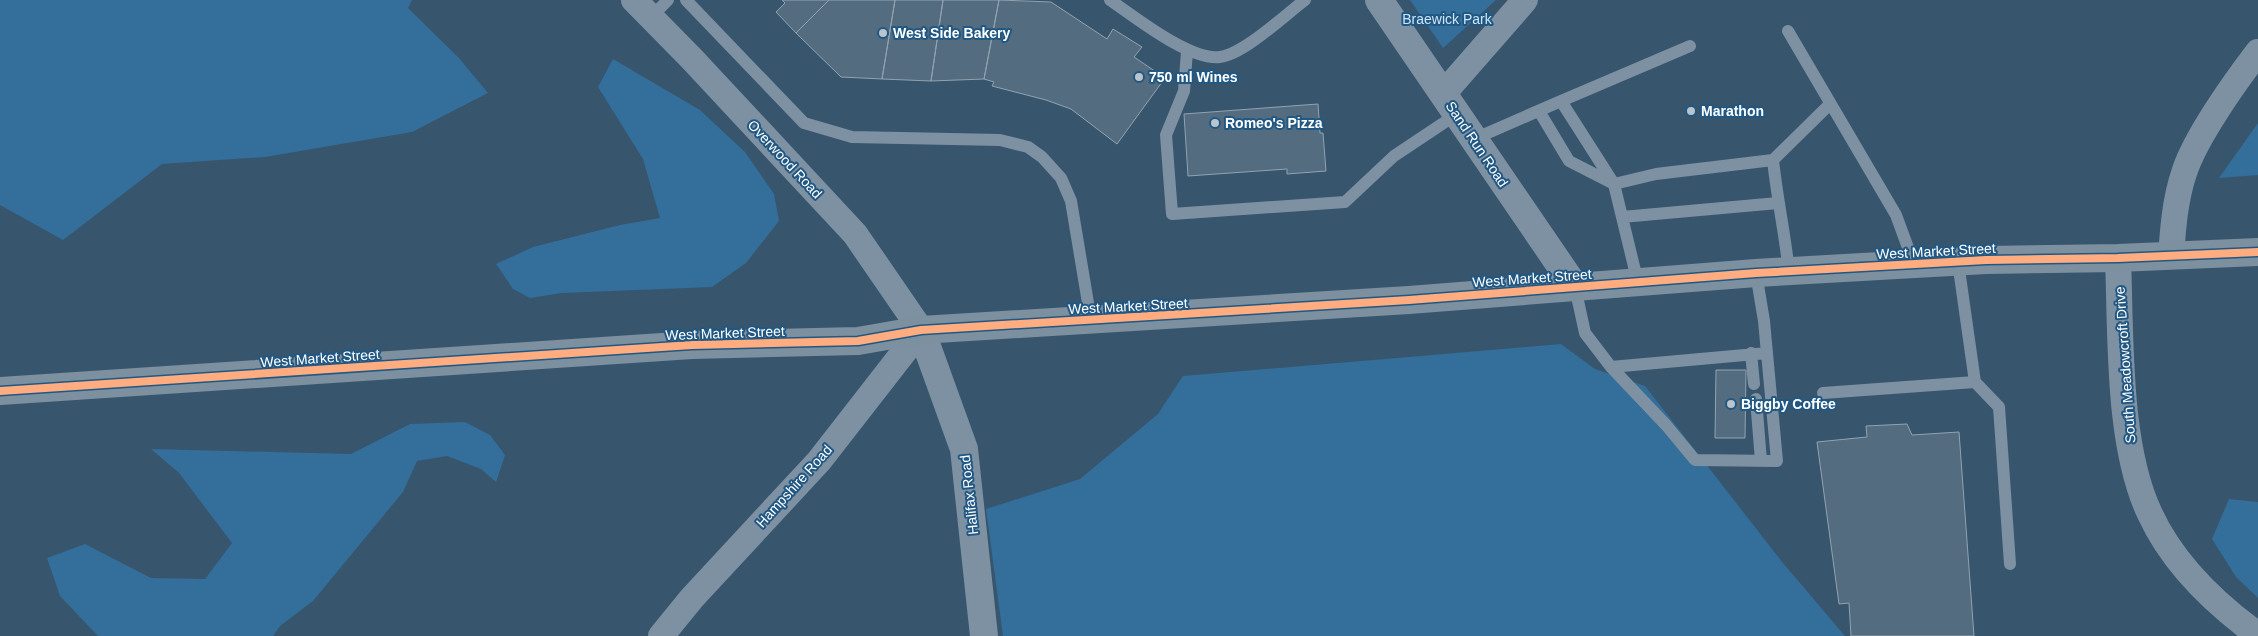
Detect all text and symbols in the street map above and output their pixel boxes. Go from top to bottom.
park label: Braewick Park [1402,11,1493,27]
place label: West Side Bakery [893,25,1010,41]
marker: West Side Bakery [877,27,889,39]
place label: 750 ml Wines [1149,69,1238,85]
marker: 750 ml Wines [1133,71,1145,83]
street label: Sand Run Road [1443,98,1511,190]
place label: Marathon [1701,103,1764,119]
marker: Marathon [1685,105,1697,117]
place label: Romeo's Pizza [1225,115,1323,131]
street label: Overwood Road [745,117,825,201]
marker: Romeo's Pizza [1209,117,1221,129]
street label: West Market Street [1876,240,1996,262]
street label: West Market Street [1472,266,1592,290]
street label: South Meadowcroft Drive [2112,286,2138,444]
street label: West Market Street [1068,295,1188,317]
street label: West Market Street [665,323,785,343]
street label: West Market Street [260,346,380,370]
place label: Biggby Coffee [1741,396,1836,412]
marker: Biggby Coffee [1725,398,1737,410]
street label: Hampshire Road [753,442,835,530]
street label: Halifax Road [957,454,981,536]

